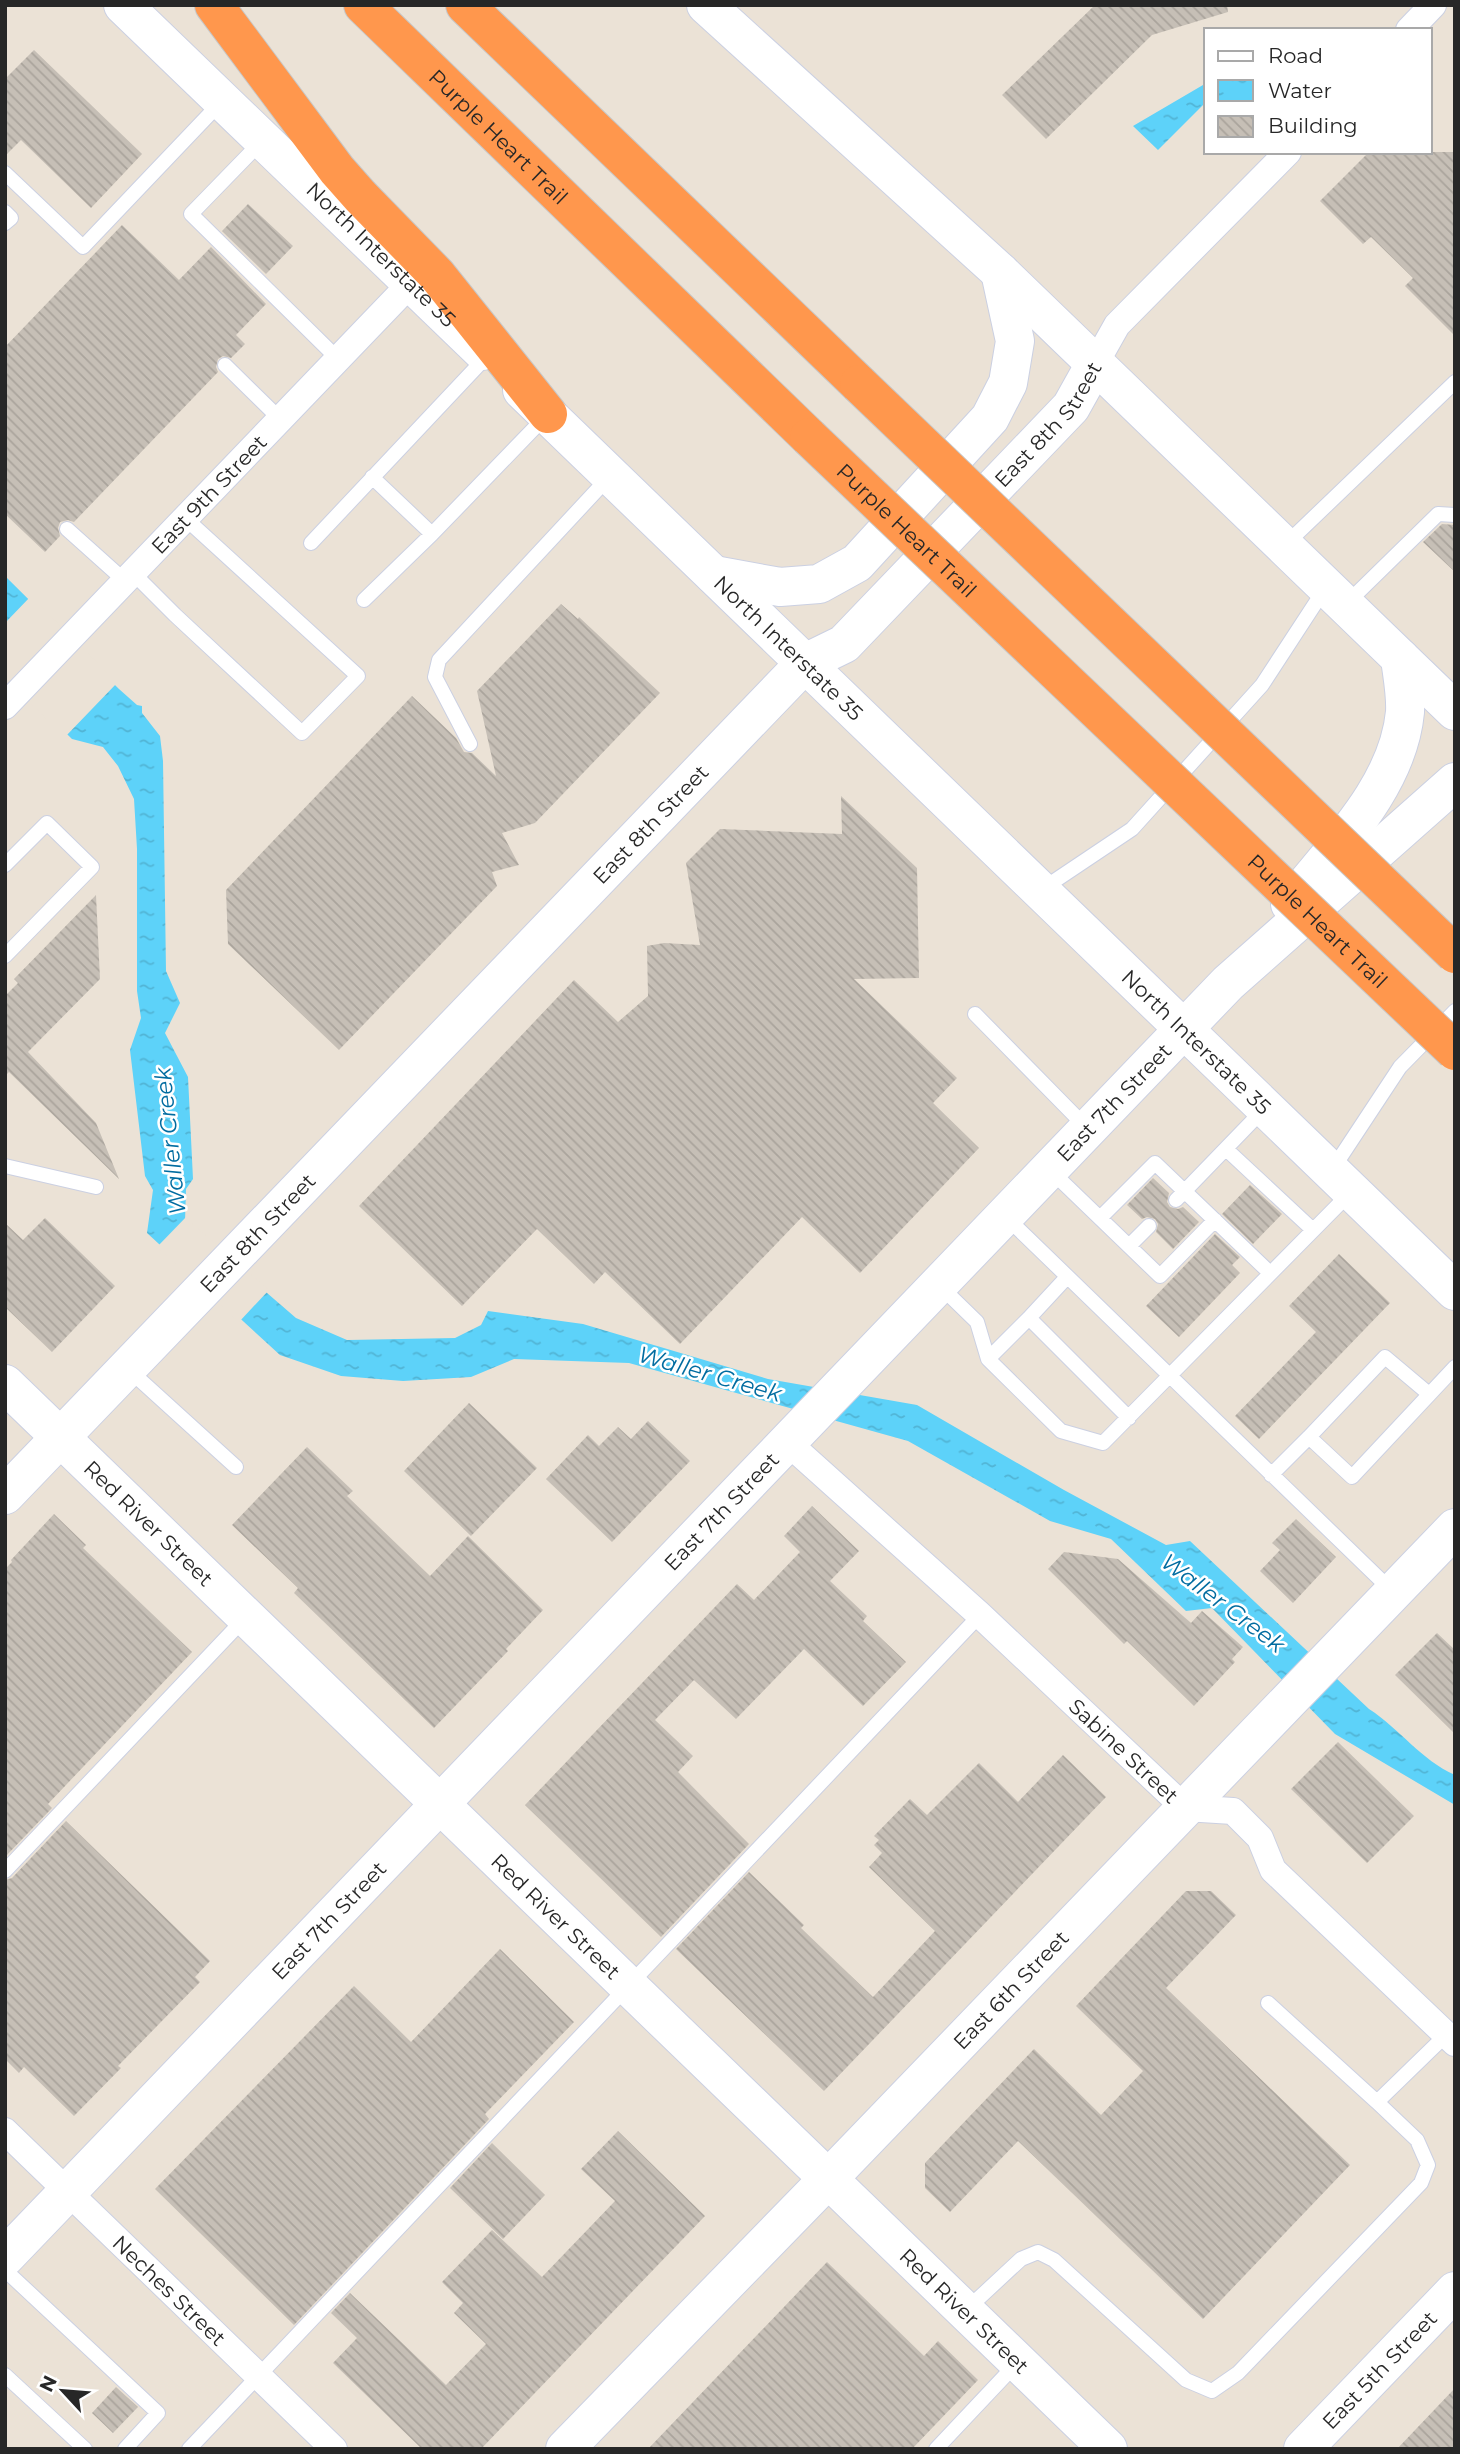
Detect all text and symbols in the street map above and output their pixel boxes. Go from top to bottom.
legend [1204,28,1432,154]
text: Road [1268,43,1323,68]
street label: Purple Heart Trail [424,64,573,209]
text: Water [1268,78,1332,103]
text: Building [1268,113,1358,138]
street label: North Interstate 35 [302,177,461,332]
street label: East 8th Street [989,357,1106,492]
street label: East 9th Street [146,429,271,559]
street label: Purple Heart Trail [832,458,982,602]
street label: North Interstate 35 [709,570,869,725]
street label: East 8th Street [587,759,713,889]
street label: Purple Heart Trail [1243,848,1393,993]
street label: North Interstate 35 [1117,964,1277,1119]
street label: East 7th Street [1051,1038,1176,1166]
water label: Waller Creek [148,1065,192,1216]
street label: East 8th Street [194,1168,320,1297]
water label: Waller Creek [635,1340,786,1408]
street label: East 7th Street [659,1447,784,1575]
street label: Red River Street [79,1455,219,1591]
water label: Waller Creek [1156,1547,1292,1659]
street label: Sabine Street [1064,1693,1184,1808]
street label: Red River Street [486,1848,626,1984]
street label: East 7th Street [266,1856,391,1984]
street label: East 6th Street [948,1925,1073,2054]
street label: Neches Street [108,2230,231,2350]
street label: Red River Street [895,2243,1034,2379]
street label: East 5th Street [1317,2305,1442,2434]
north arrow [28,2356,98,2426]
text: N [34,2372,62,2396]

